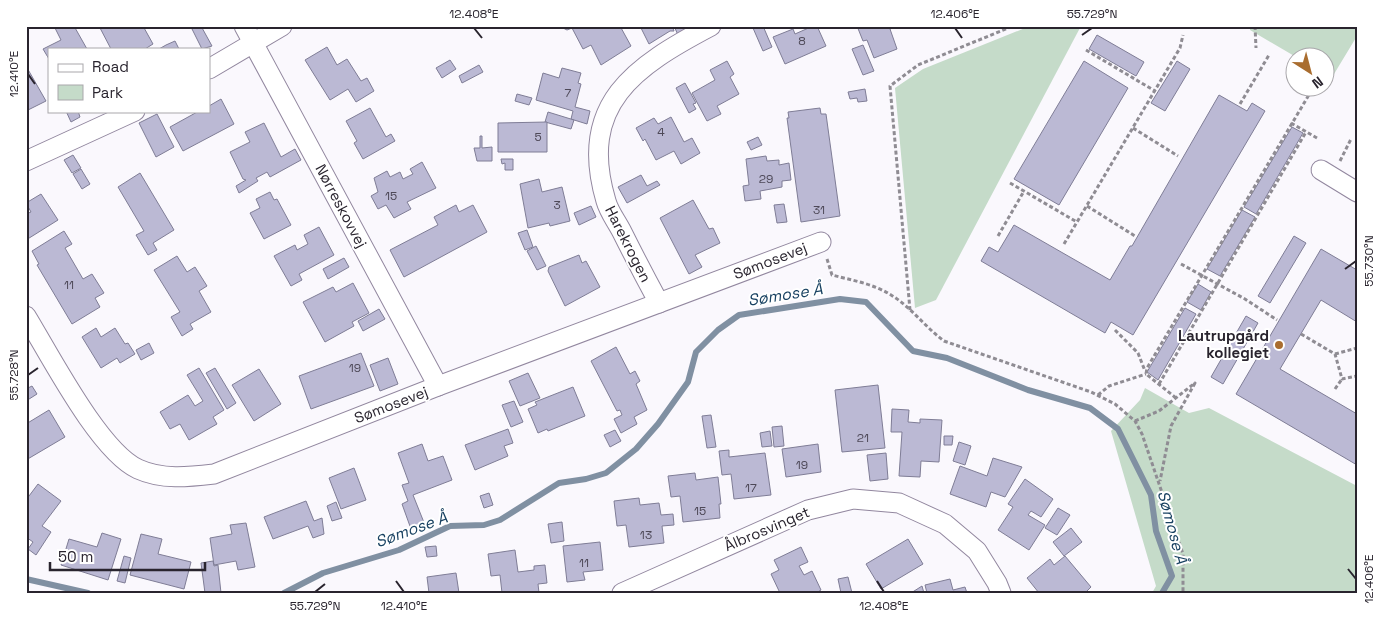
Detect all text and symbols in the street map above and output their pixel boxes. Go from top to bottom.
text: 12.408°E [449,6,499,22]
text: 12.406°E [930,6,980,22]
text: 55.729°N [1067,6,1117,22]
house number: 8 [798,33,806,49]
legend [48,48,210,112]
north arrow [1286,48,1336,98]
text: 12.410°E [6,50,22,97]
text: Road [92,57,129,76]
text: N [1309,72,1327,93]
text: Park [92,83,123,102]
house number: 7 [565,85,572,101]
house number: 4 [657,124,665,140]
house number: 5 [534,129,542,145]
street label: Nørreskovvej [311,161,371,251]
house number: 29 [759,171,773,187]
house number: 15 [385,188,397,204]
house number: 3 [553,197,561,213]
street label: Harekrogen [601,202,656,285]
house number: 31 [813,202,825,218]
text: 55.730°N [1361,235,1377,287]
street label: Sømosevej [730,238,809,283]
house number: 11 [64,277,74,293]
water label: Sømose Å [746,278,825,311]
place label: Lautrupgård kollegiet [1178,326,1269,362]
marker: Lautrupgård kollegiet [1273,339,1285,351]
text: 55.728°N [6,350,22,400]
house number: 19 [349,360,361,376]
street label: Sømosevej [351,382,430,427]
house number: 21 [857,430,869,446]
house number: 19 [796,457,808,473]
house number: 17 [745,480,757,496]
water label: Sømose Å [1153,488,1193,567]
street label: Ålbrosvinget [721,502,813,555]
house number: 15 [694,503,706,519]
water label: Sømose Å [372,506,451,552]
house number: 13 [640,527,652,543]
scale bar [50,539,205,571]
text: 50 m [58,547,93,566]
text: 12.406°E [1361,554,1377,604]
house number: 11 [579,555,589,571]
text: 55.729°N [290,598,340,614]
text: 12.410°E [381,598,428,614]
text: 12.408°E [859,598,909,614]

